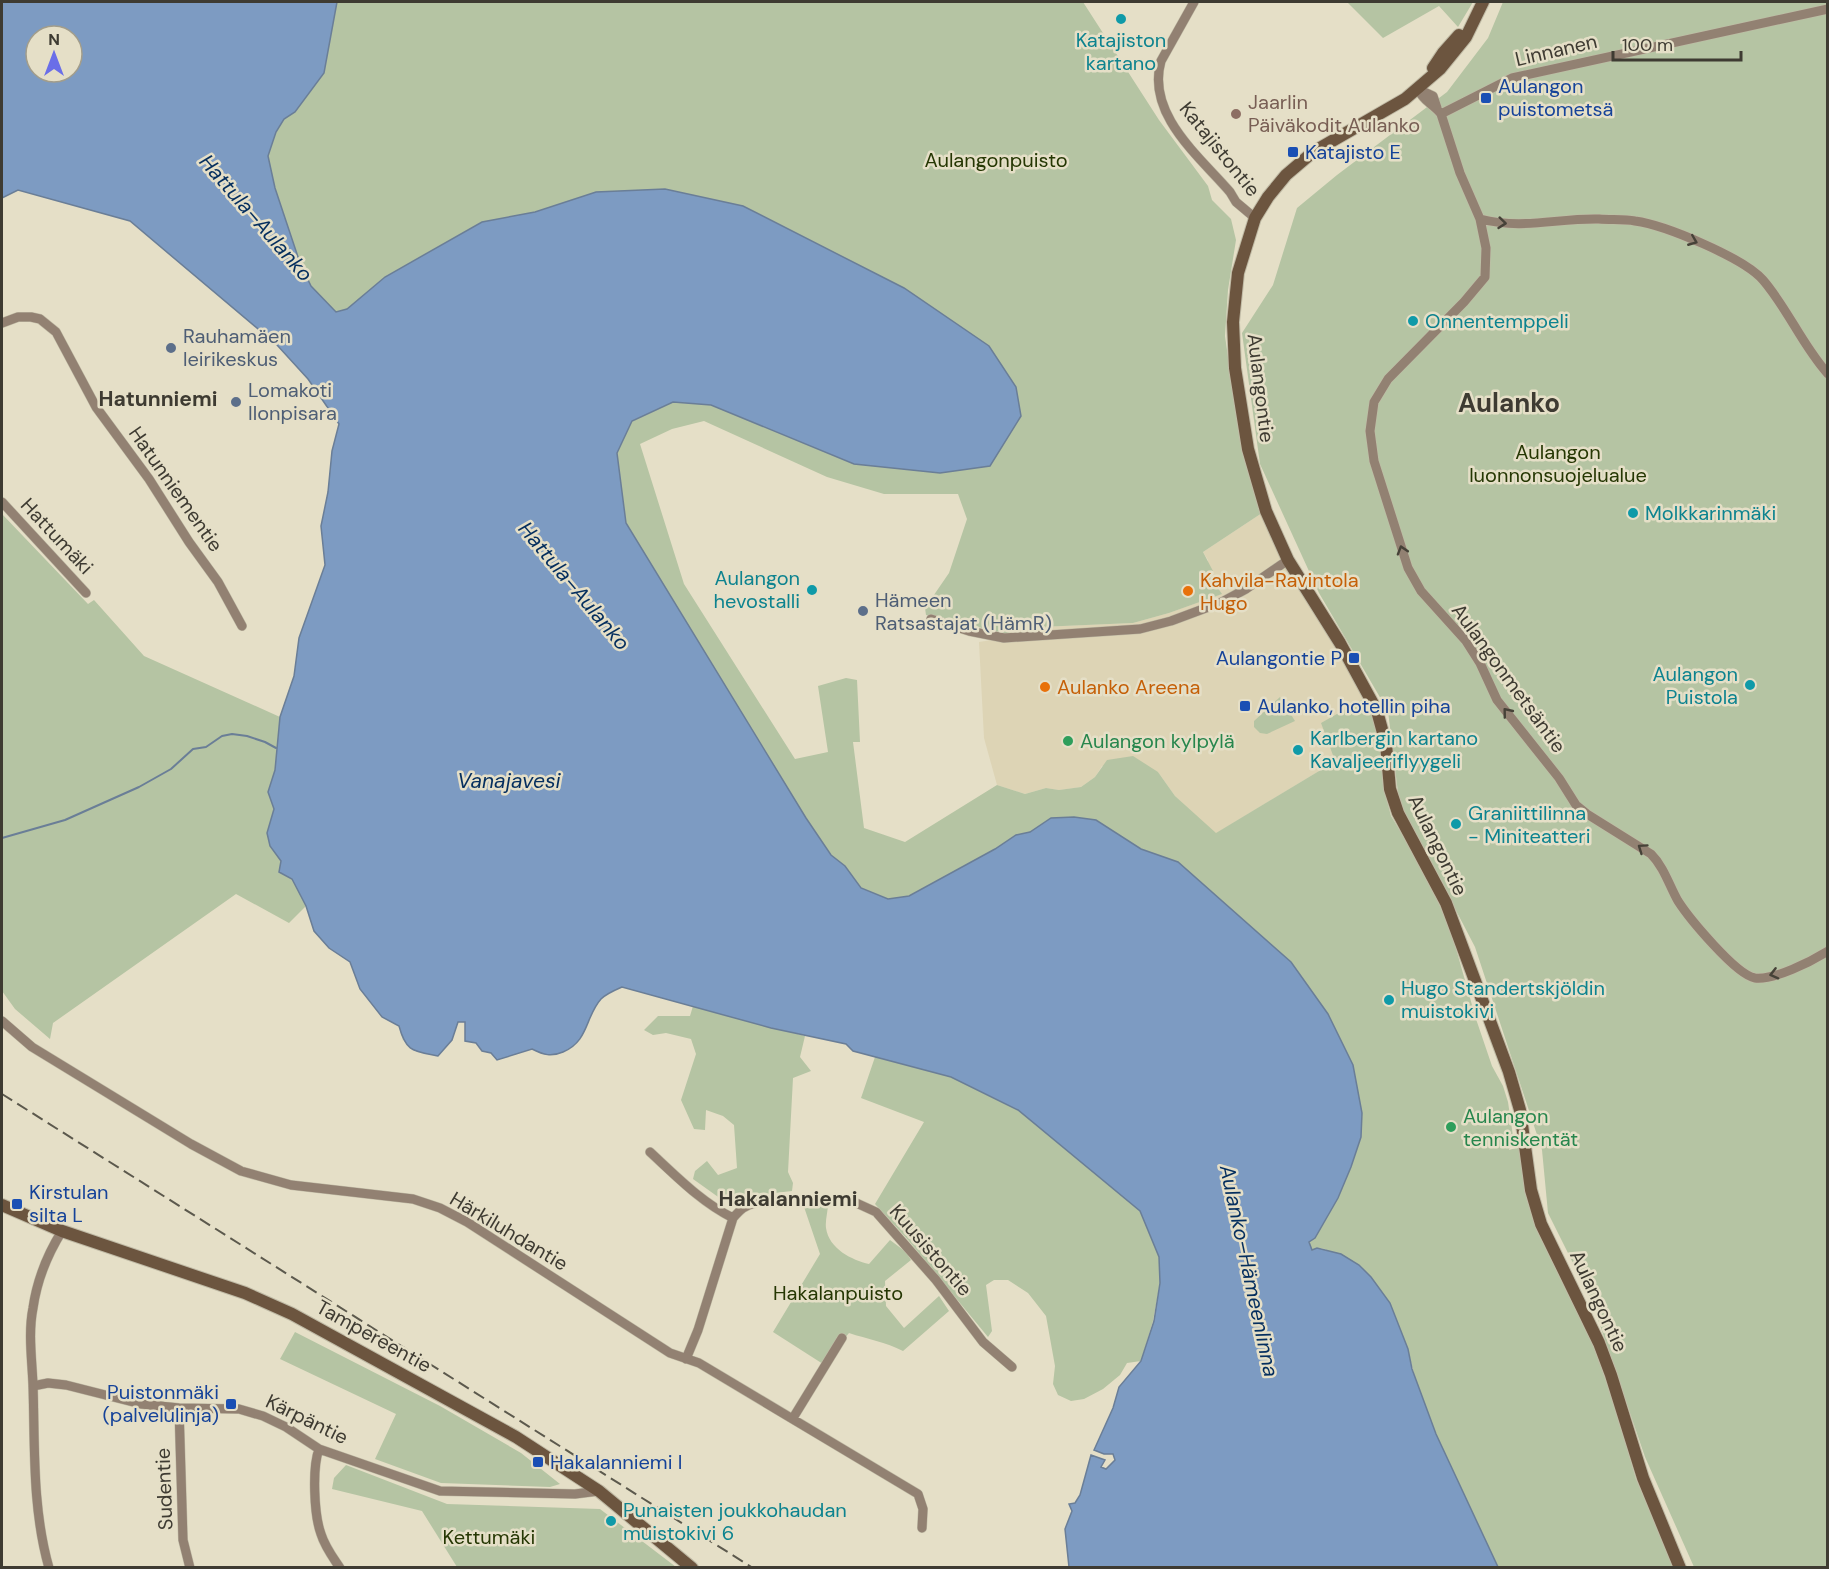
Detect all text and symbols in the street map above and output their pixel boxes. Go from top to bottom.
marker: Katajiston kartano [1114,12,1128,26]
north arrow [24,24,84,84]
scale bar [1613,24,1740,62]
place label: Katajiston kartano [1076,27,1166,76]
street label: Linnanen [1512,28,1600,72]
text: N [48,29,60,50]
text: 100 m [1622,33,1673,57]
place label: Aulangon puistometsä [1498,73,1613,122]
place label: Jaarlin Päiväkodit Aulanko [1248,89,1420,138]
marker: Aulangon puistometsä [1479,91,1493,105]
street label: Katajistontie [1174,96,1266,202]
marker: Jaarlin Päiväkodit Aulanko [1229,107,1243,121]
place label: Katajisto E [1305,139,1401,165]
marker: Katajisto E [1286,145,1300,159]
park label: Aulangonpuisto [924,147,1068,173]
water label: Hattula–Aulanko [193,148,319,288]
one-way arrow [1497,216,1506,229]
one-way arrow [1686,234,1697,246]
place label: Onnentemppeli [1425,308,1569,334]
marker: Onnentemppeli [1406,314,1420,328]
place label: Rauhamäen leirikeskus [183,323,291,372]
street label: Aulangontie [1241,332,1281,444]
marker: Rauhamäen leirikeskus [164,341,178,355]
place label: Lomakoti Ilonpisara [248,377,337,426]
district label: Hatunniemi [98,385,218,413]
district label: Aulanko [1458,386,1560,420]
marker: Lomakoti Ilonpisara [229,395,243,409]
street label: Hatunniementie [123,421,229,557]
park label: Aulangon luonnonsuojelualue [1469,439,1647,488]
street label: Hattumäki [15,492,99,580]
place label: Molkkarinmäki [1645,500,1776,526]
marker: Molkkarinmäki [1626,506,1640,520]
water label: Hattula–Aulanko [512,516,636,656]
one-way arrow [1397,545,1409,556]
place label: Aulangon hevostalli [714,565,800,614]
place label: Kahvila-Ravintola Hugo [1200,567,1359,616]
marker: Aulangon hevostalli [805,583,819,597]
marker: Kahvila-Ravintola Hugo [1181,584,1195,598]
place label: Hämeen Ratsastajat (HämR) [875,587,1052,636]
street label: Aulangonmetsäntie [1446,598,1572,758]
marker: Hämeen Ratsastajat (HämR) [856,604,870,618]
place label: Aulangontie P [1216,645,1342,671]
marker: Aulangontie P [1347,651,1361,665]
place label: Aulangon Puistola [1653,661,1738,710]
place label: Aulanko Areena [1057,674,1200,700]
marker: Aulangon Puistola [1743,678,1757,692]
marker: Aulanko Areena [1038,680,1052,694]
place label: Aulanko, hotellin piha [1257,693,1451,719]
marker: Aulanko, hotellin piha [1238,699,1252,713]
one-way arrow [1503,708,1514,719]
place label: Karlbergin kartano Kavaljeeriflyygeli [1310,725,1478,774]
place label: Aulangon kylpylä [1080,728,1235,754]
marker: Aulangon kylpylä [1061,734,1075,748]
marker: Karlbergin kartano Kavaljeeriflyygeli [1291,743,1305,757]
water label: Vanajavesi [457,767,562,795]
street label: Aulangontie [1402,790,1474,900]
place label: Graniittilinna - Miniteatteri [1468,800,1591,849]
marker: Graniittilinna - Miniteatteri [1449,817,1463,831]
one-way arrow [1638,844,1649,855]
one-way arrow [1769,967,1779,980]
place label: Hugo Standertskjöldin muistokivi [1401,975,1605,1024]
marker: Hugo Standertskjöldin muistokivi [1382,993,1396,1007]
place label: Aulangon tenniskentät [1463,1103,1578,1152]
marker: Aulangon tenniskentät [1444,1120,1458,1134]
water label: Aulanko–Hämeenlinna [1213,1161,1285,1380]
place label: Kirstulan silta L [29,1179,109,1228]
district label: Hakalanniemi [718,1185,858,1213]
street label: Härkiluhdantie [445,1186,573,1276]
marker: Kirstulan silta L [10,1197,24,1211]
street label: Kuusistontie [884,1199,978,1301]
street label: Aulangontie [1564,1246,1634,1356]
park label: Hakalanpuisto [773,1280,903,1306]
street label: Tampereentie [312,1294,436,1378]
place label: Puistonmäki (palvelulinja) [102,1379,219,1428]
street label: Kärpäntie [262,1388,352,1450]
marker: Puistonmäki (palvelulinja) [224,1397,238,1411]
street label: Sudentie [150,1447,178,1531]
place label: Hakalanniemi I [550,1449,682,1475]
marker: Hakalanniemi I [531,1455,545,1469]
place label: Punaisten joukkohaudan muistokivi 6 [623,1497,847,1546]
marker: Punaisten joukkohaudan muistokivi 6 [604,1514,618,1528]
park label: Kettumäki [443,1524,535,1550]

